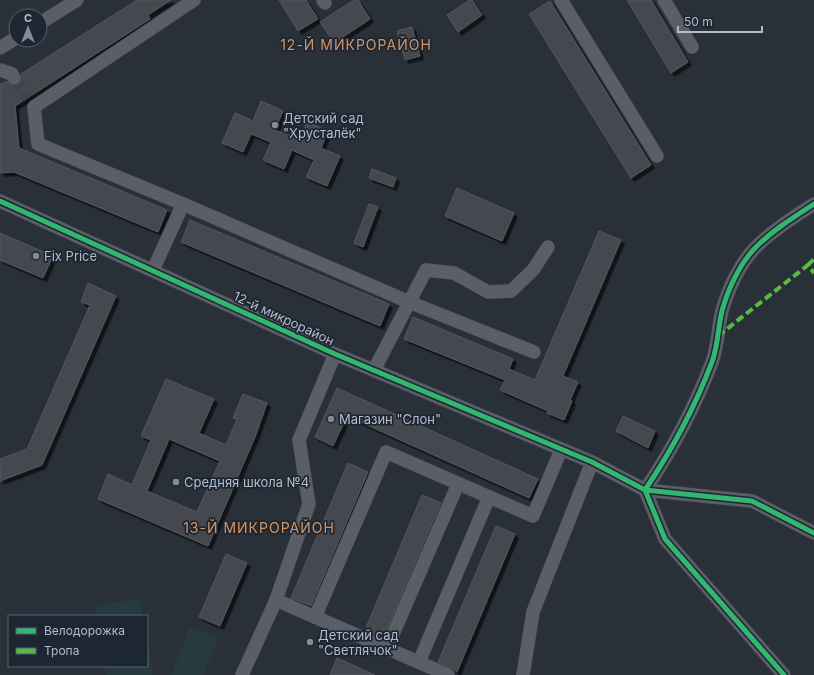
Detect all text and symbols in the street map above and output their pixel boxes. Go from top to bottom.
north arrow [8,8,48,48]
scale bar [678,8,762,34]
text: С [24,11,32,25]
text: 50 m [684,14,713,29]
district label: 12-Й МИКРОРАЙОН [280,35,432,53]
place label: Детский сад "Хрусталёк" [283,110,364,141]
marker: Детский сад "Хрусталёк" [270,120,280,130]
place label: Fix Price [44,248,97,264]
marker: Fix Price [31,251,41,261]
street label: 12-й микрорайон [231,288,337,348]
place label: Магазин "Слон" [339,411,441,427]
marker: Магазин "Слон" [326,414,336,424]
place label: Средняя школа №4 [184,474,309,490]
marker: Средняя школа №4 [171,477,181,487]
district label: 13-Й МИКРОРАЙОН [183,518,335,536]
legend [8,615,148,667]
text: Велодорожка [44,623,125,638]
place label: Детский сад "Светлячок" [318,627,399,658]
marker: Детский сад "Светлячок" [305,637,315,647]
text: Тропа [44,643,79,658]

